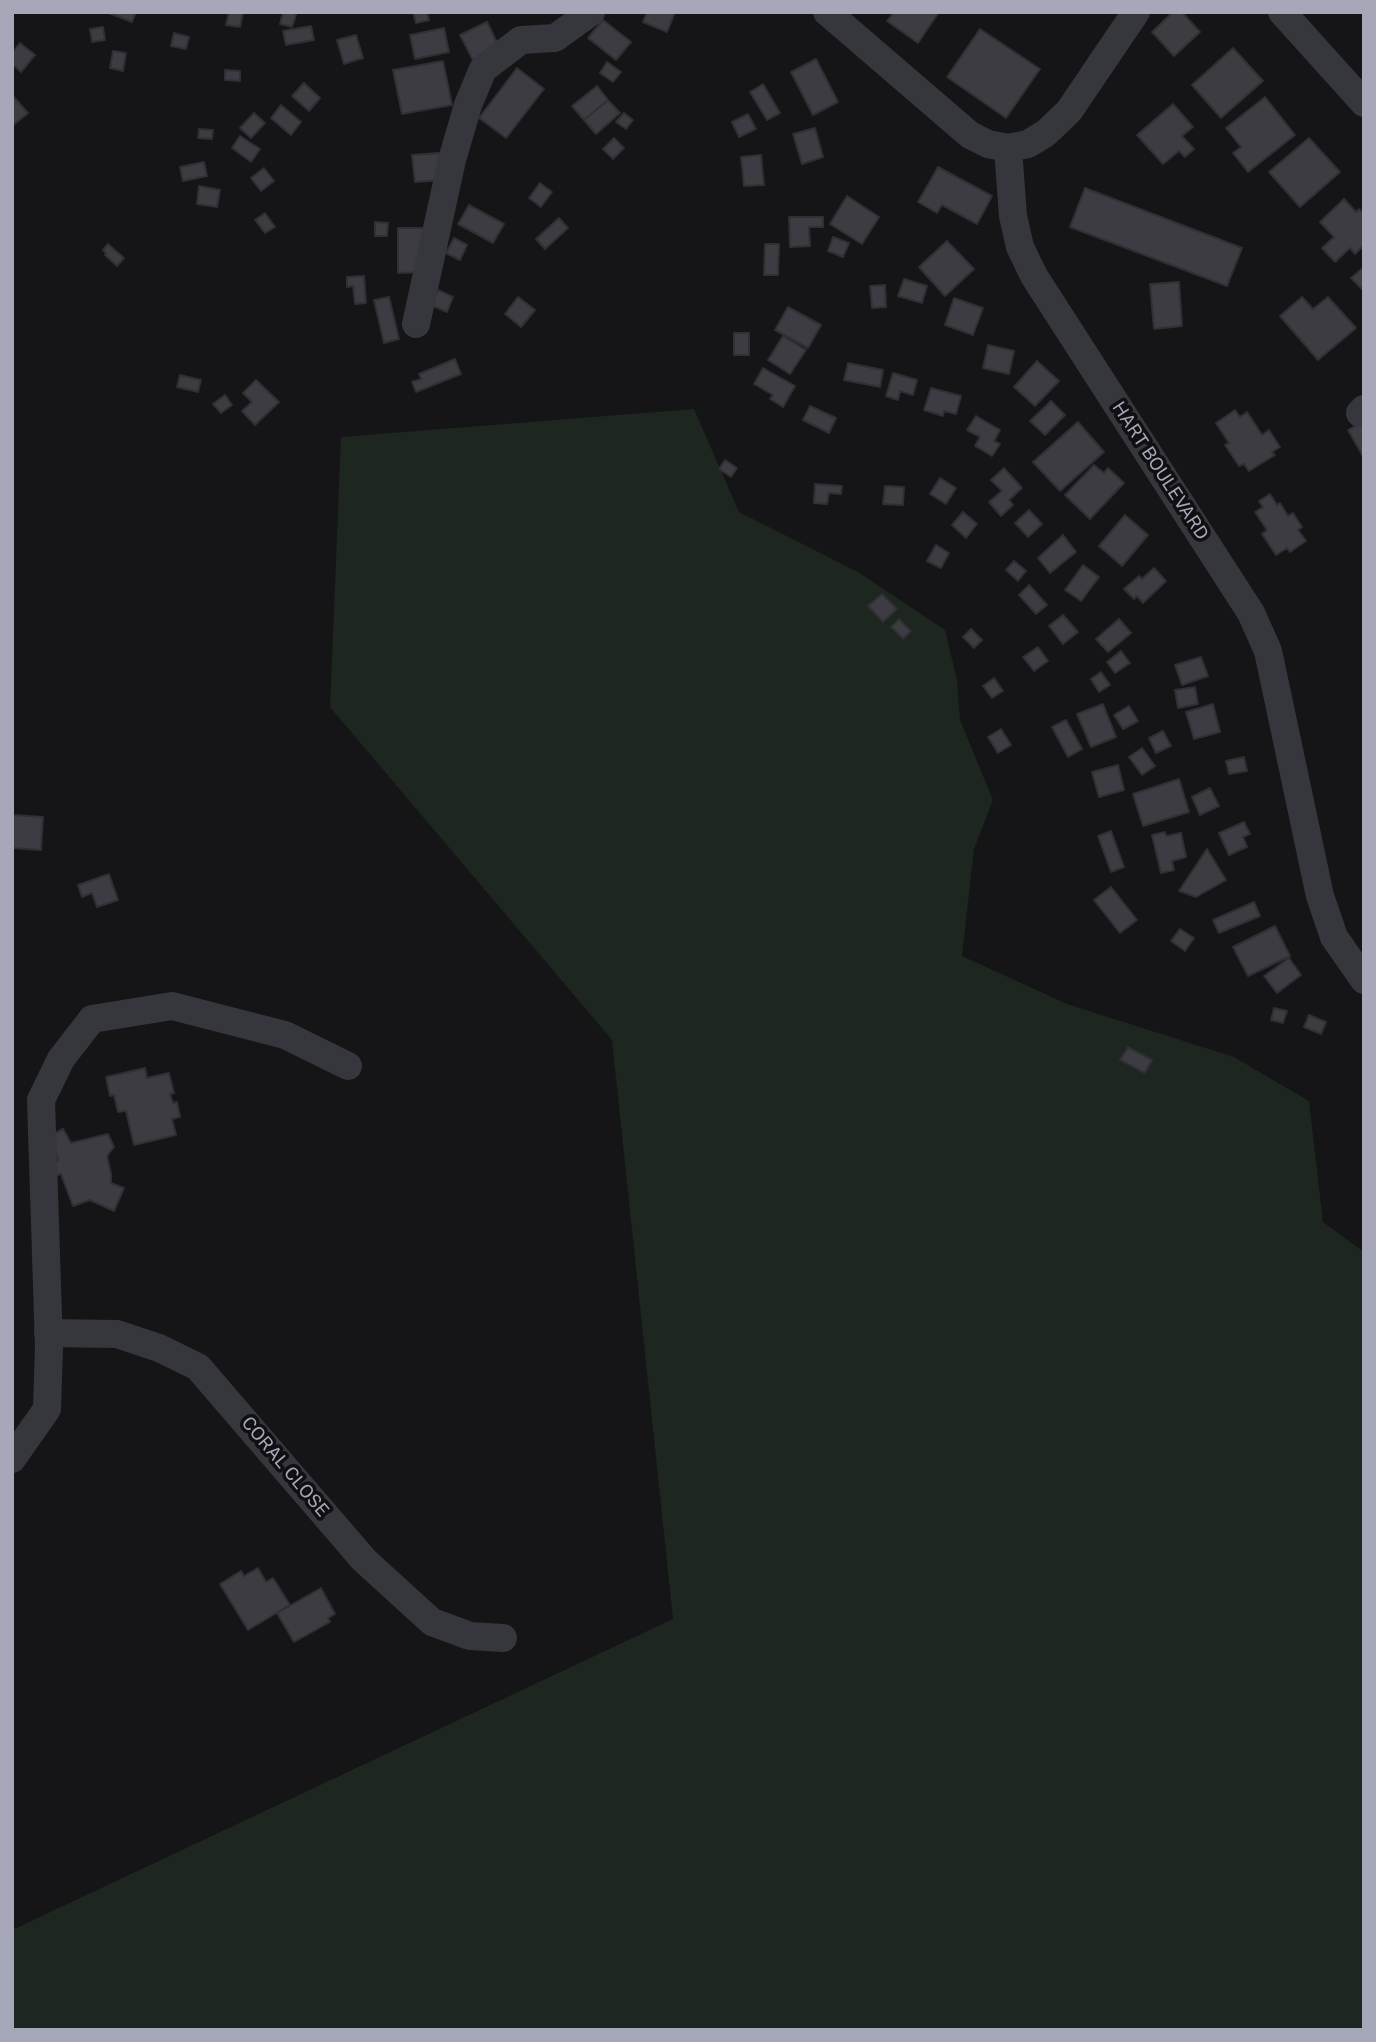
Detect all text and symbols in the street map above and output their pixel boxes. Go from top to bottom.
street label: HART BOULEVARD [1107,398,1213,544]
street label: CORAL CLOSE [237,1413,333,1521]

